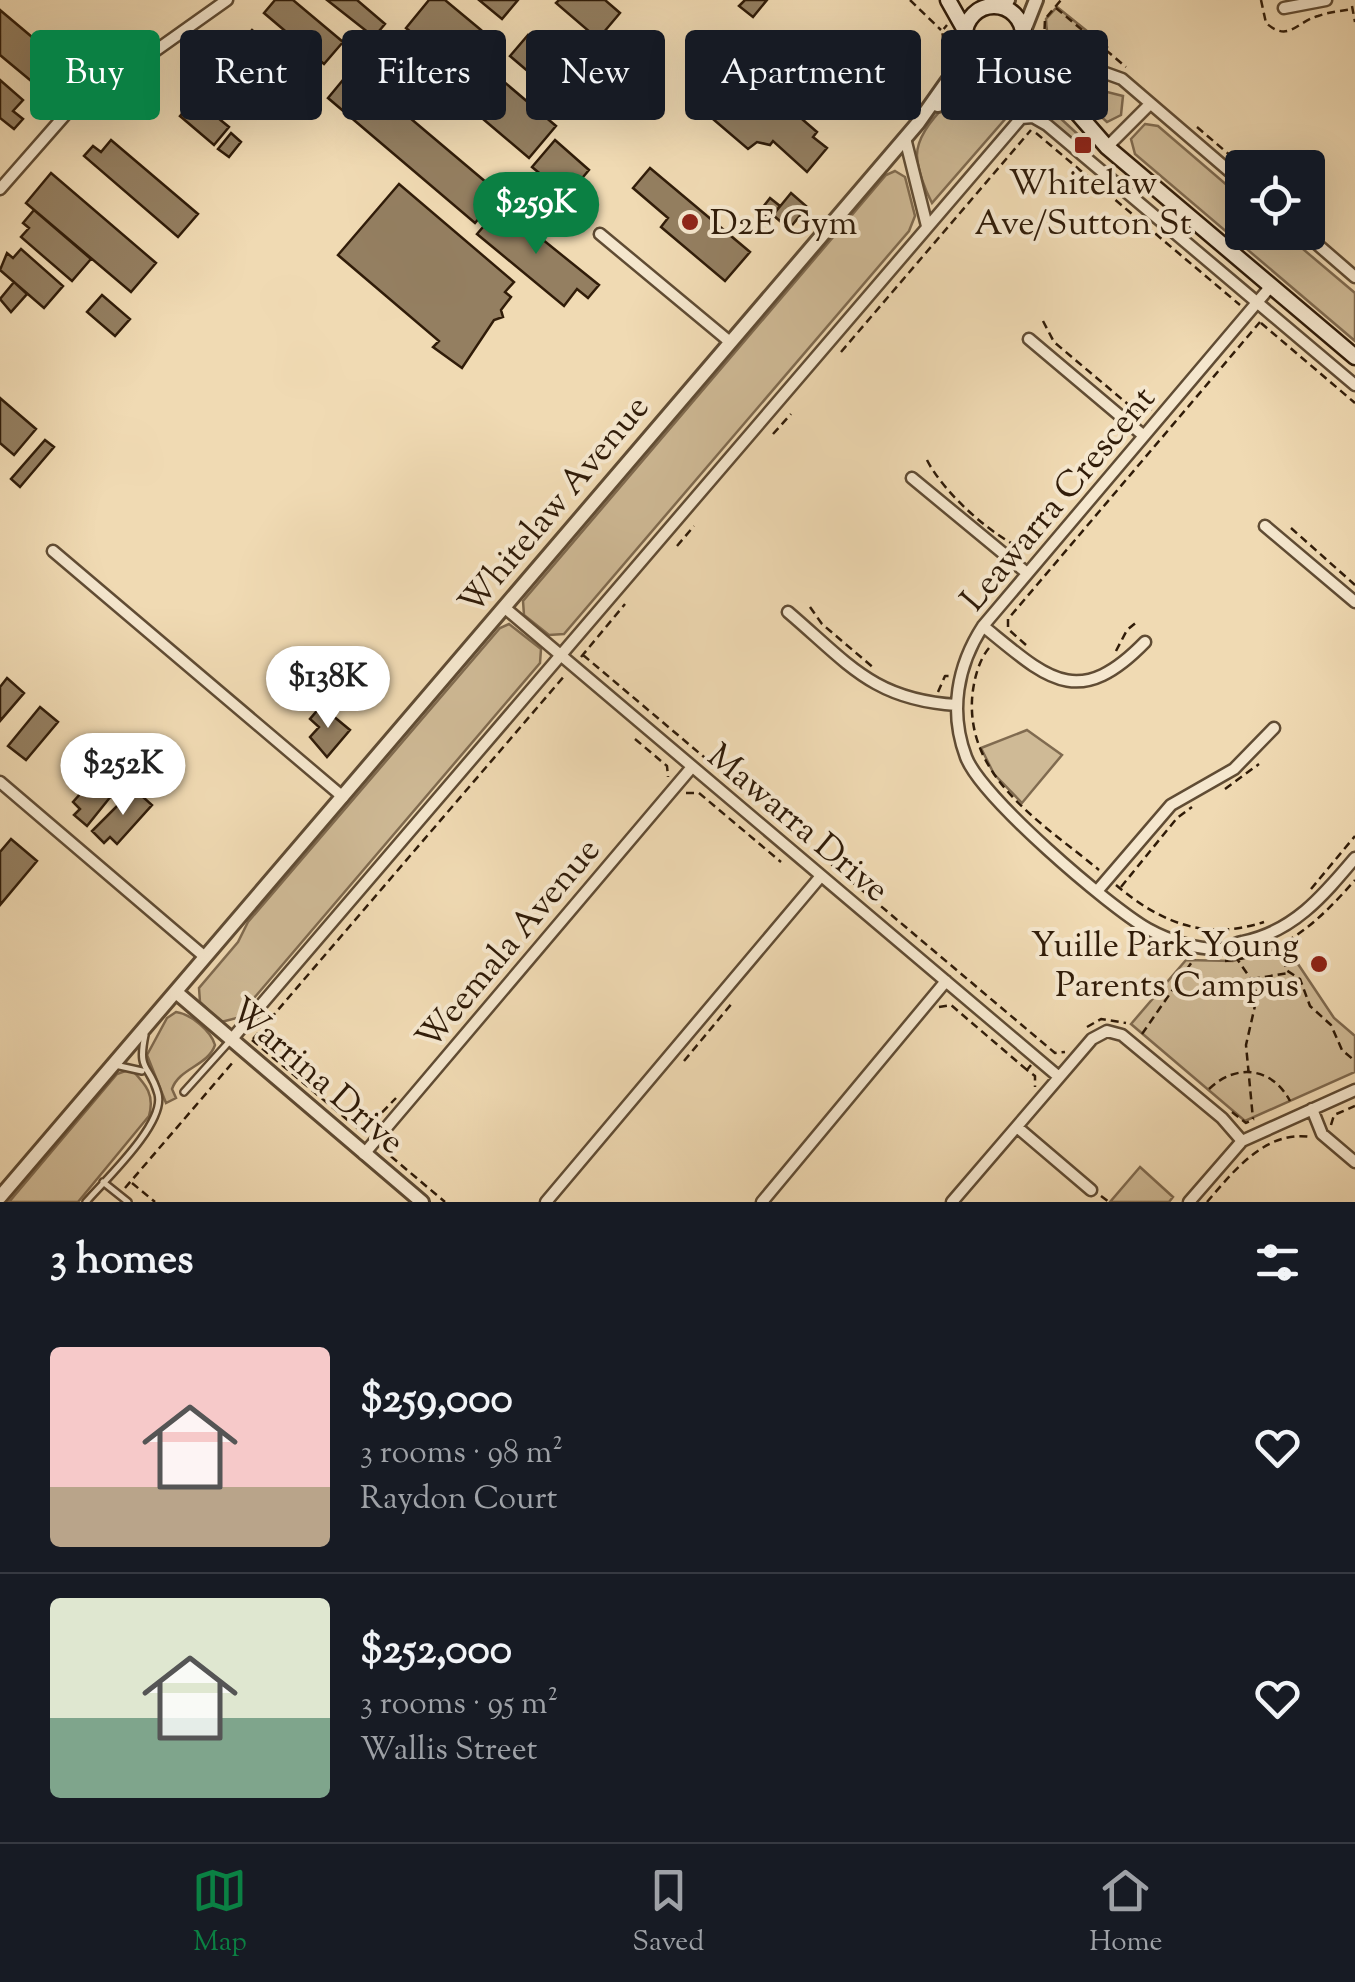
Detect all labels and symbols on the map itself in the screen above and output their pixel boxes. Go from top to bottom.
marker: Whitelaw Ave/Sutton St [1072,134,1094,156]
place label: Whitelaw Ave/Sutton St [974,160,1192,251]
pin: $259K [466,172,606,257]
place label: D2E Gym [710,200,857,251]
marker: D2E Gym [679,211,701,233]
street label: Leawarra Crescent [950,377,1169,624]
street label: Whitelaw Avenue [448,385,663,627]
pin: $138K [258,646,398,731]
pin: $252K [53,733,193,818]
street label: Mawarra Drive [695,733,899,916]
street label: Weemala Avenue [405,828,614,1063]
place label: Yuille Park Young Parents Campus [1031,922,1299,1013]
marker: Yuille Park Young Parents Campus [1308,953,1330,975]
street label: Warrina Drive [217,987,414,1168]

